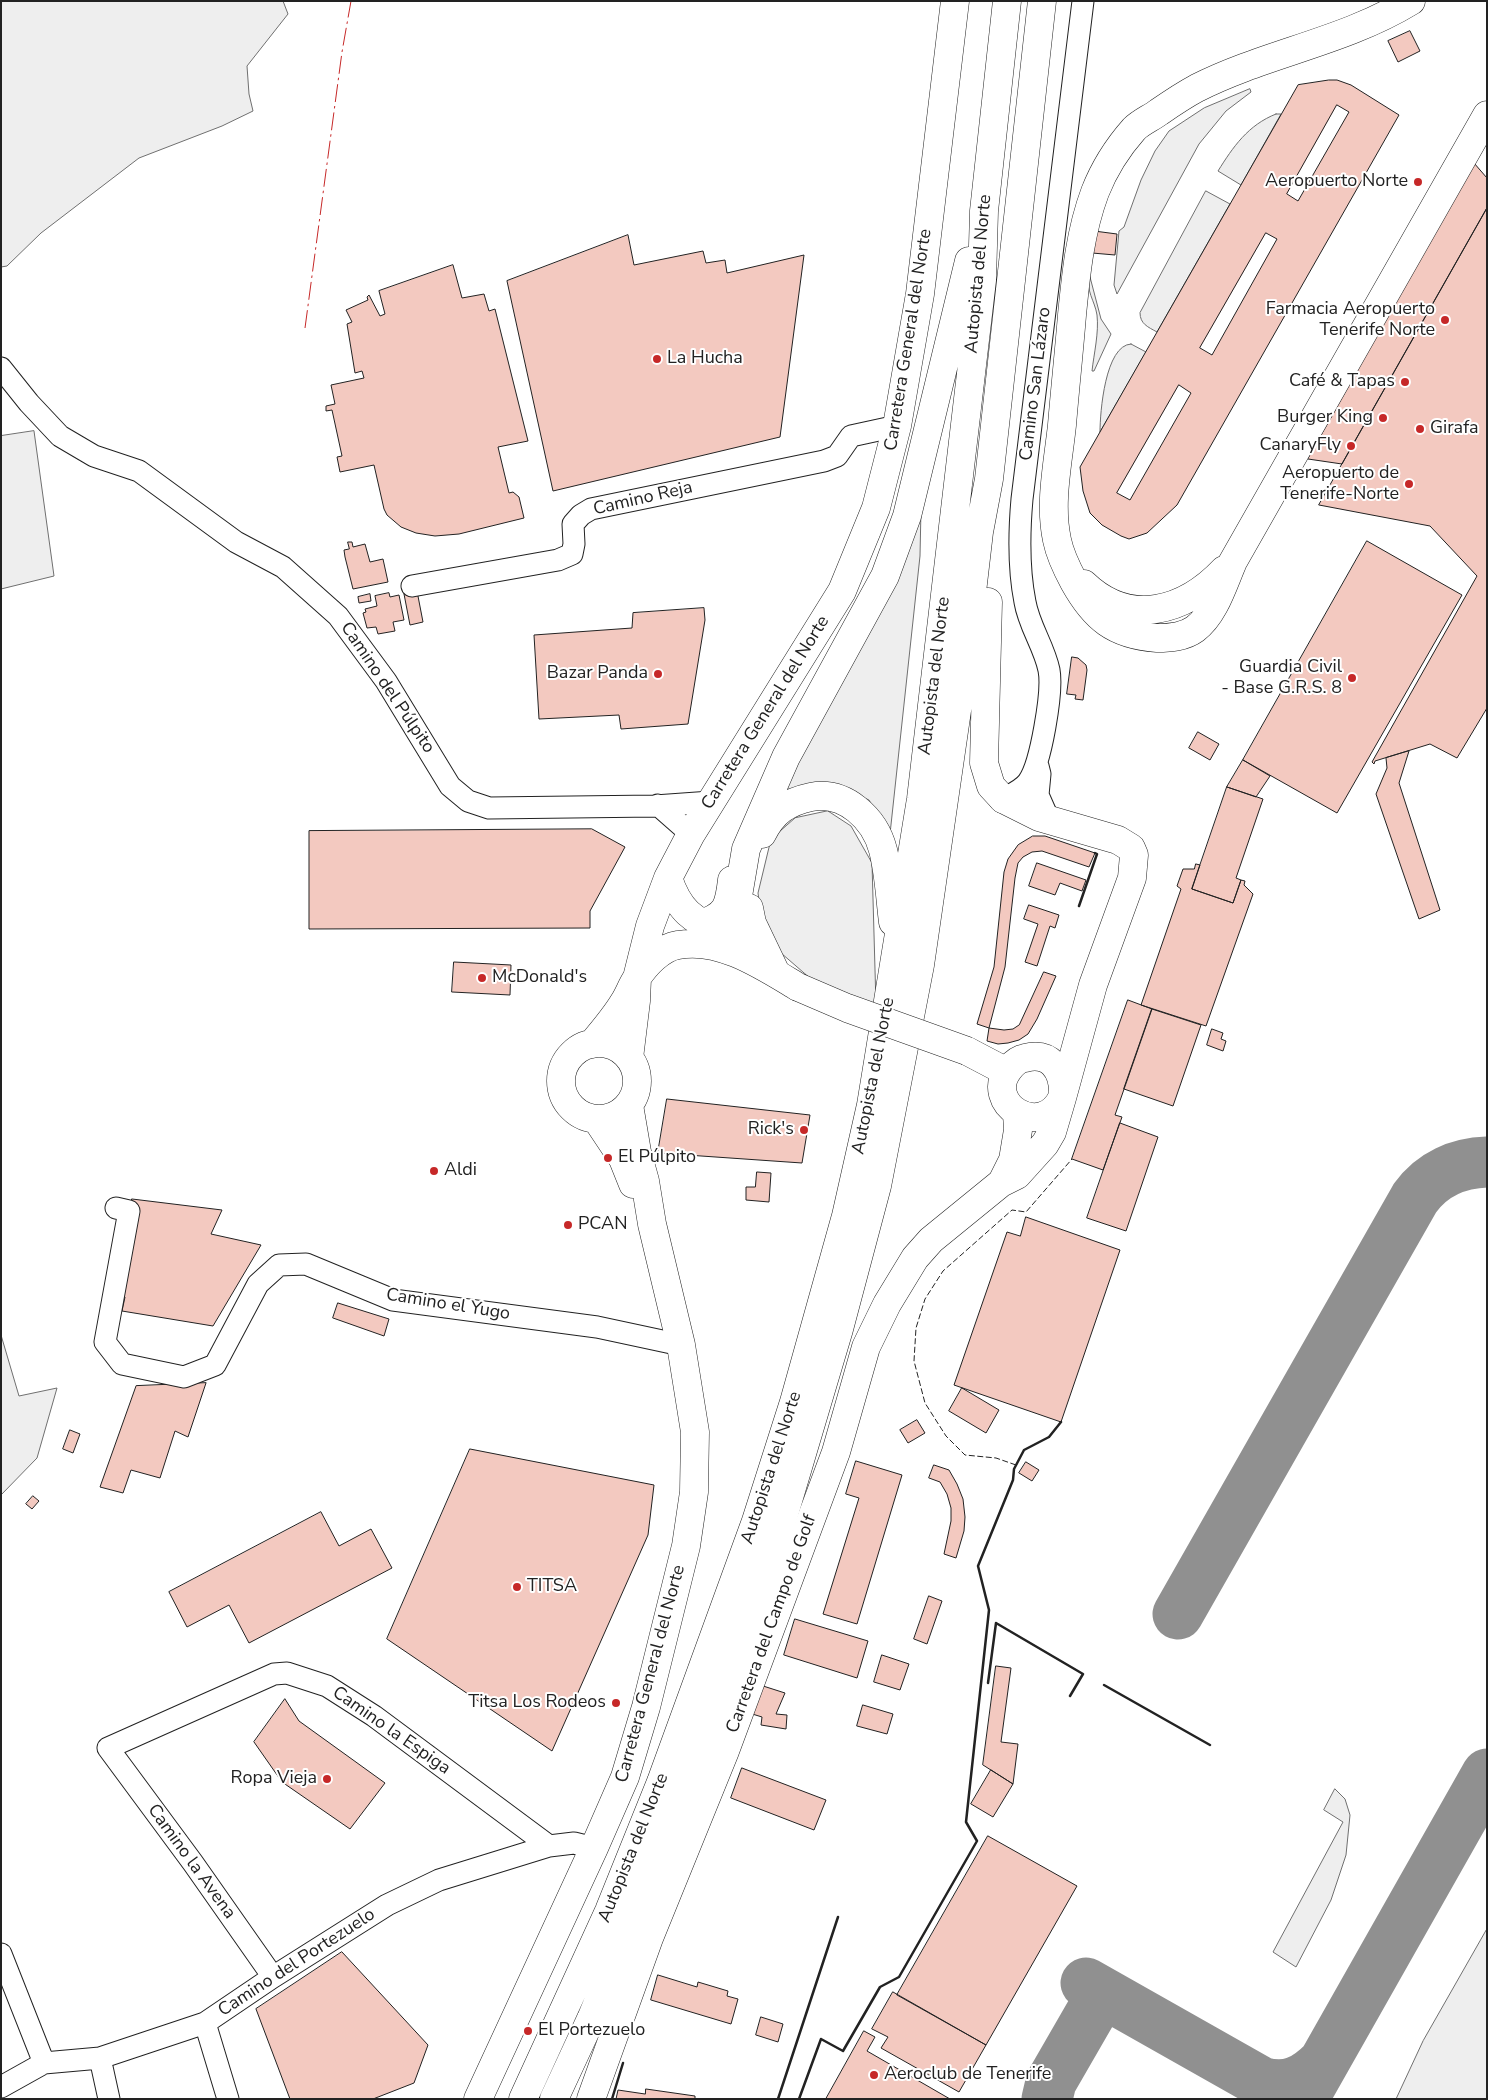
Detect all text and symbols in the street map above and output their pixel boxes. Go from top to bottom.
place label: Aeropuerto Norte [1265,171,1408,193]
marker: Aeropuerto Norte [1412,176,1424,188]
street label: Autopista del Norte [961,194,997,354]
street label: Carretera General del Norte [881,228,937,452]
place label: Farmacia Aeropuerto Tenerife Norte [1266,299,1435,342]
street label: Camino San Lázaro [1016,306,1056,462]
marker: Farmacia Aeropuerto Tenerife Norte [1439,314,1451,326]
place label: La Hucha [667,348,743,370]
marker: La Hucha [651,353,663,365]
place label: Café & Tapas [1289,371,1395,393]
marker: Café & Tapas [1399,376,1411,388]
place label: Burger King [1277,407,1373,429]
marker: Burger King [1377,412,1389,424]
place label: Girafa [1430,418,1479,440]
marker: Girafa [1414,423,1426,435]
place label: CanaryFly [1259,435,1341,457]
marker: CanaryFly [1345,440,1357,452]
place label: Aeropuerto de Tenerife-Norte [1280,463,1399,506]
street label: Camino Reja [591,477,695,521]
marker: Aeropuerto de Tenerife-Norte [1403,478,1415,490]
street label: Autopista del Norte [915,596,955,756]
street label: Carretera General del Norte [697,612,835,814]
street label: Camino del Púlpito [335,618,439,758]
place label: Guardia Civil - Base G.R.S. 8 [1221,657,1342,700]
place label: Bazar Panda [547,663,648,685]
marker: Bazar Panda [652,668,664,680]
marker: Guardia Civil - Base G.R.S. 8 [1346,672,1358,684]
place label: McDonald's [492,967,587,989]
marker: McDonald's [476,972,488,984]
street label: Autopista del Norte [848,996,900,1156]
place label: Rick's [748,1119,794,1141]
marker: Rick's [798,1124,810,1136]
place label: El Púlpito [618,1147,696,1169]
marker: El Púlpito [602,1152,614,1164]
place label: Aldi [444,1160,477,1182]
marker: Aldi [428,1165,440,1177]
place label: PCAN [578,1214,627,1236]
marker: PCAN [562,1219,574,1231]
street label: Camino el Yugo [384,1285,512,1325]
street label: Autopista del Norte [737,1389,807,1547]
street label: Carretera del Campo de Golf [722,1512,822,1736]
street label: Carretera General del Norte [612,1563,690,1785]
place label: TITSA [527,1576,577,1598]
marker: TITSA [511,1581,523,1593]
street label: Camino la Espiga [328,1682,454,1780]
place label: Titsa Los Rodeos [468,1692,606,1714]
marker: Titsa Los Rodeos [610,1697,622,1709]
place label: Ropa Vieja [231,1768,317,1790]
street label: Autopista del Norte [594,1770,674,1926]
marker: Ropa Vieja [321,1773,333,1785]
street label: Camino la Avena [142,1800,240,1924]
street label: Camino del Portezuelo [214,1904,380,2022]
place label: El Portezuelo [538,2020,645,2042]
marker: El Portezuelo [522,2025,534,2037]
place label: Aeroclub de Tenerife [884,2064,1051,2086]
marker: Aeroclub de Tenerife [868,2069,880,2081]

